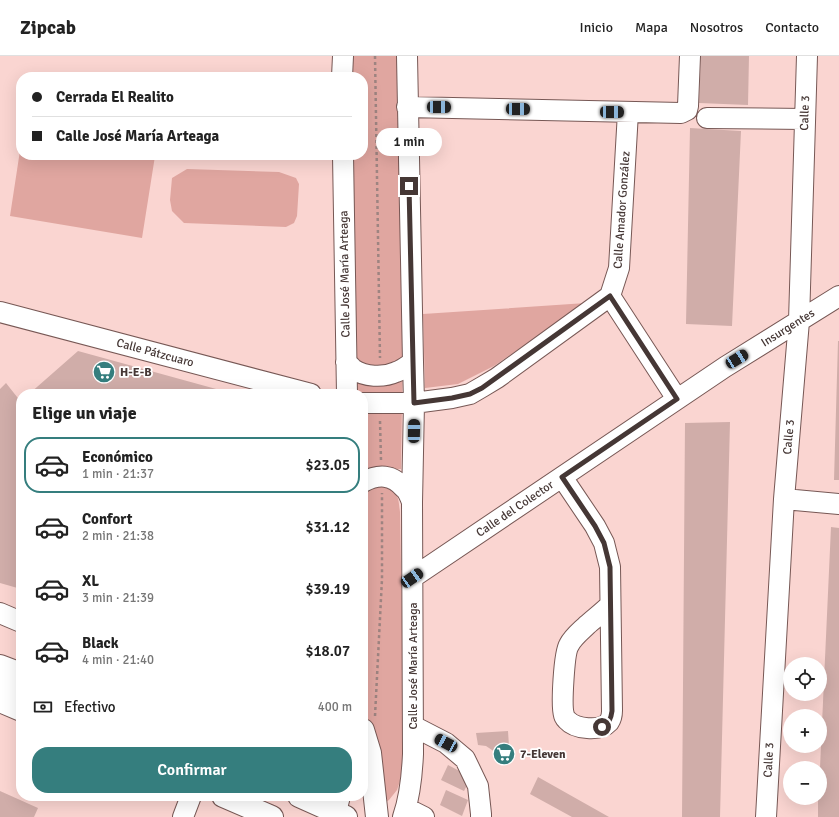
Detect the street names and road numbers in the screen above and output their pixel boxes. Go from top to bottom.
street label: Calle 3 [797,95,813,131]
street label: Calle Amador González [610,151,634,269]
street label: Calle José María Arteaga [336,210,354,338]
street label: Insurgentes [758,306,818,350]
street label: Calle Pátzcuaro [115,335,195,371]
street label: Calle 3 [780,419,798,455]
street label: Calle del Colector [473,477,557,541]
street label: Calle José María Arteaga [406,602,421,730]
street label: Calle 3 [761,742,777,778]

